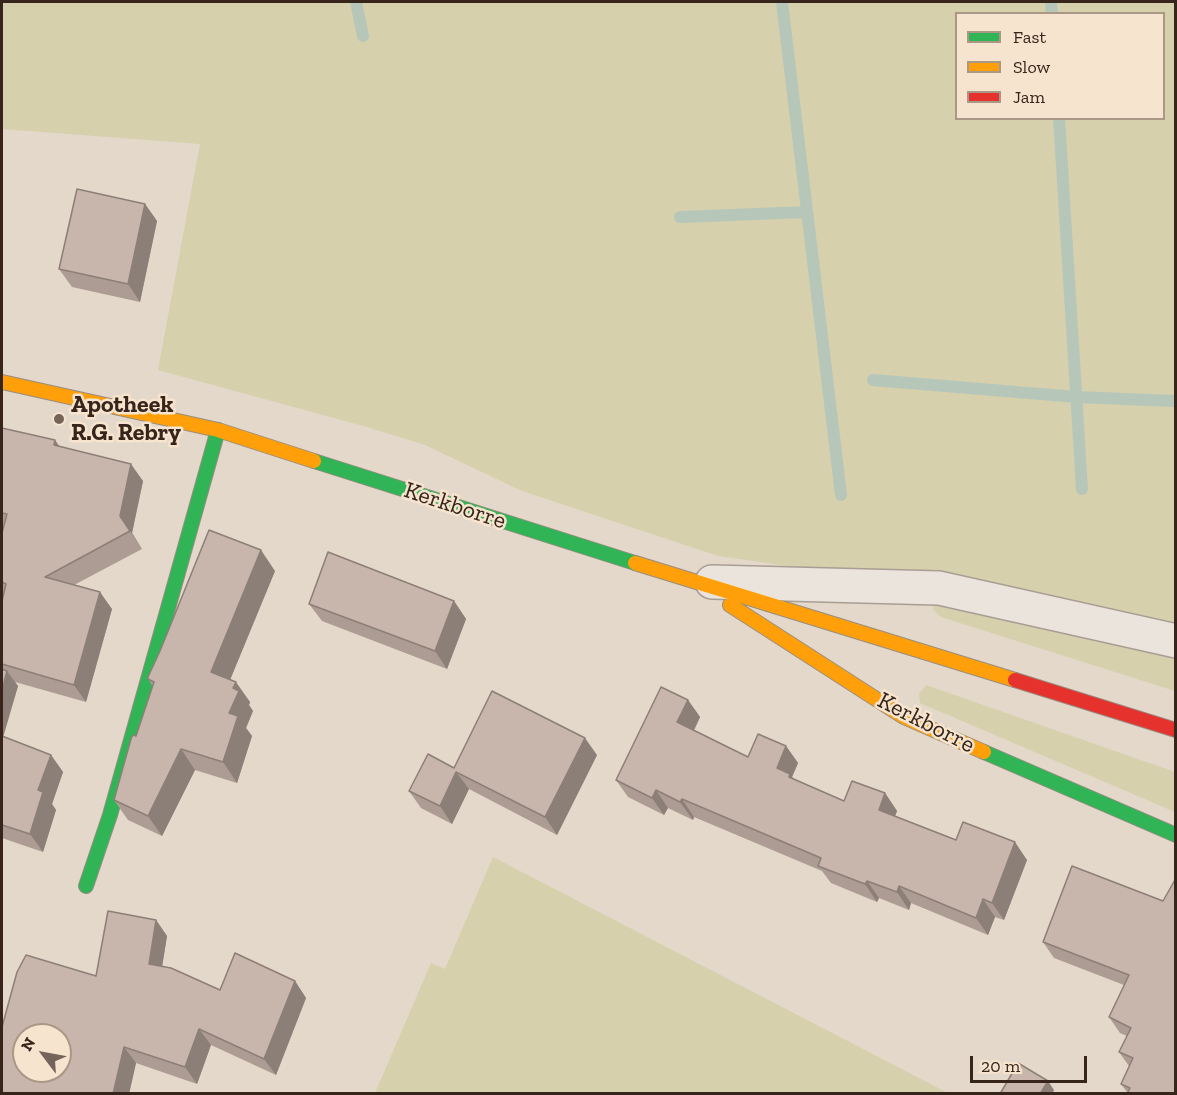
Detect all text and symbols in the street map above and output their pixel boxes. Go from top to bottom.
legend [955,12,1165,120]
text: Fast [1013,26,1046,48]
text: Slow [1013,56,1050,78]
text: Jam [1013,86,1045,108]
place label: Apotheek R.G. Rebry [71,391,181,447]
marker: Apotheek R.G. Rebry [52,412,66,426]
street label: Kerkborre [401,476,509,536]
street label: Kerkborre [873,686,979,760]
north arrow [12,1023,72,1083]
text: N [17,1034,39,1054]
scale bar [973,1044,1090,1082]
text: 20 m [981,1055,1020,1077]

